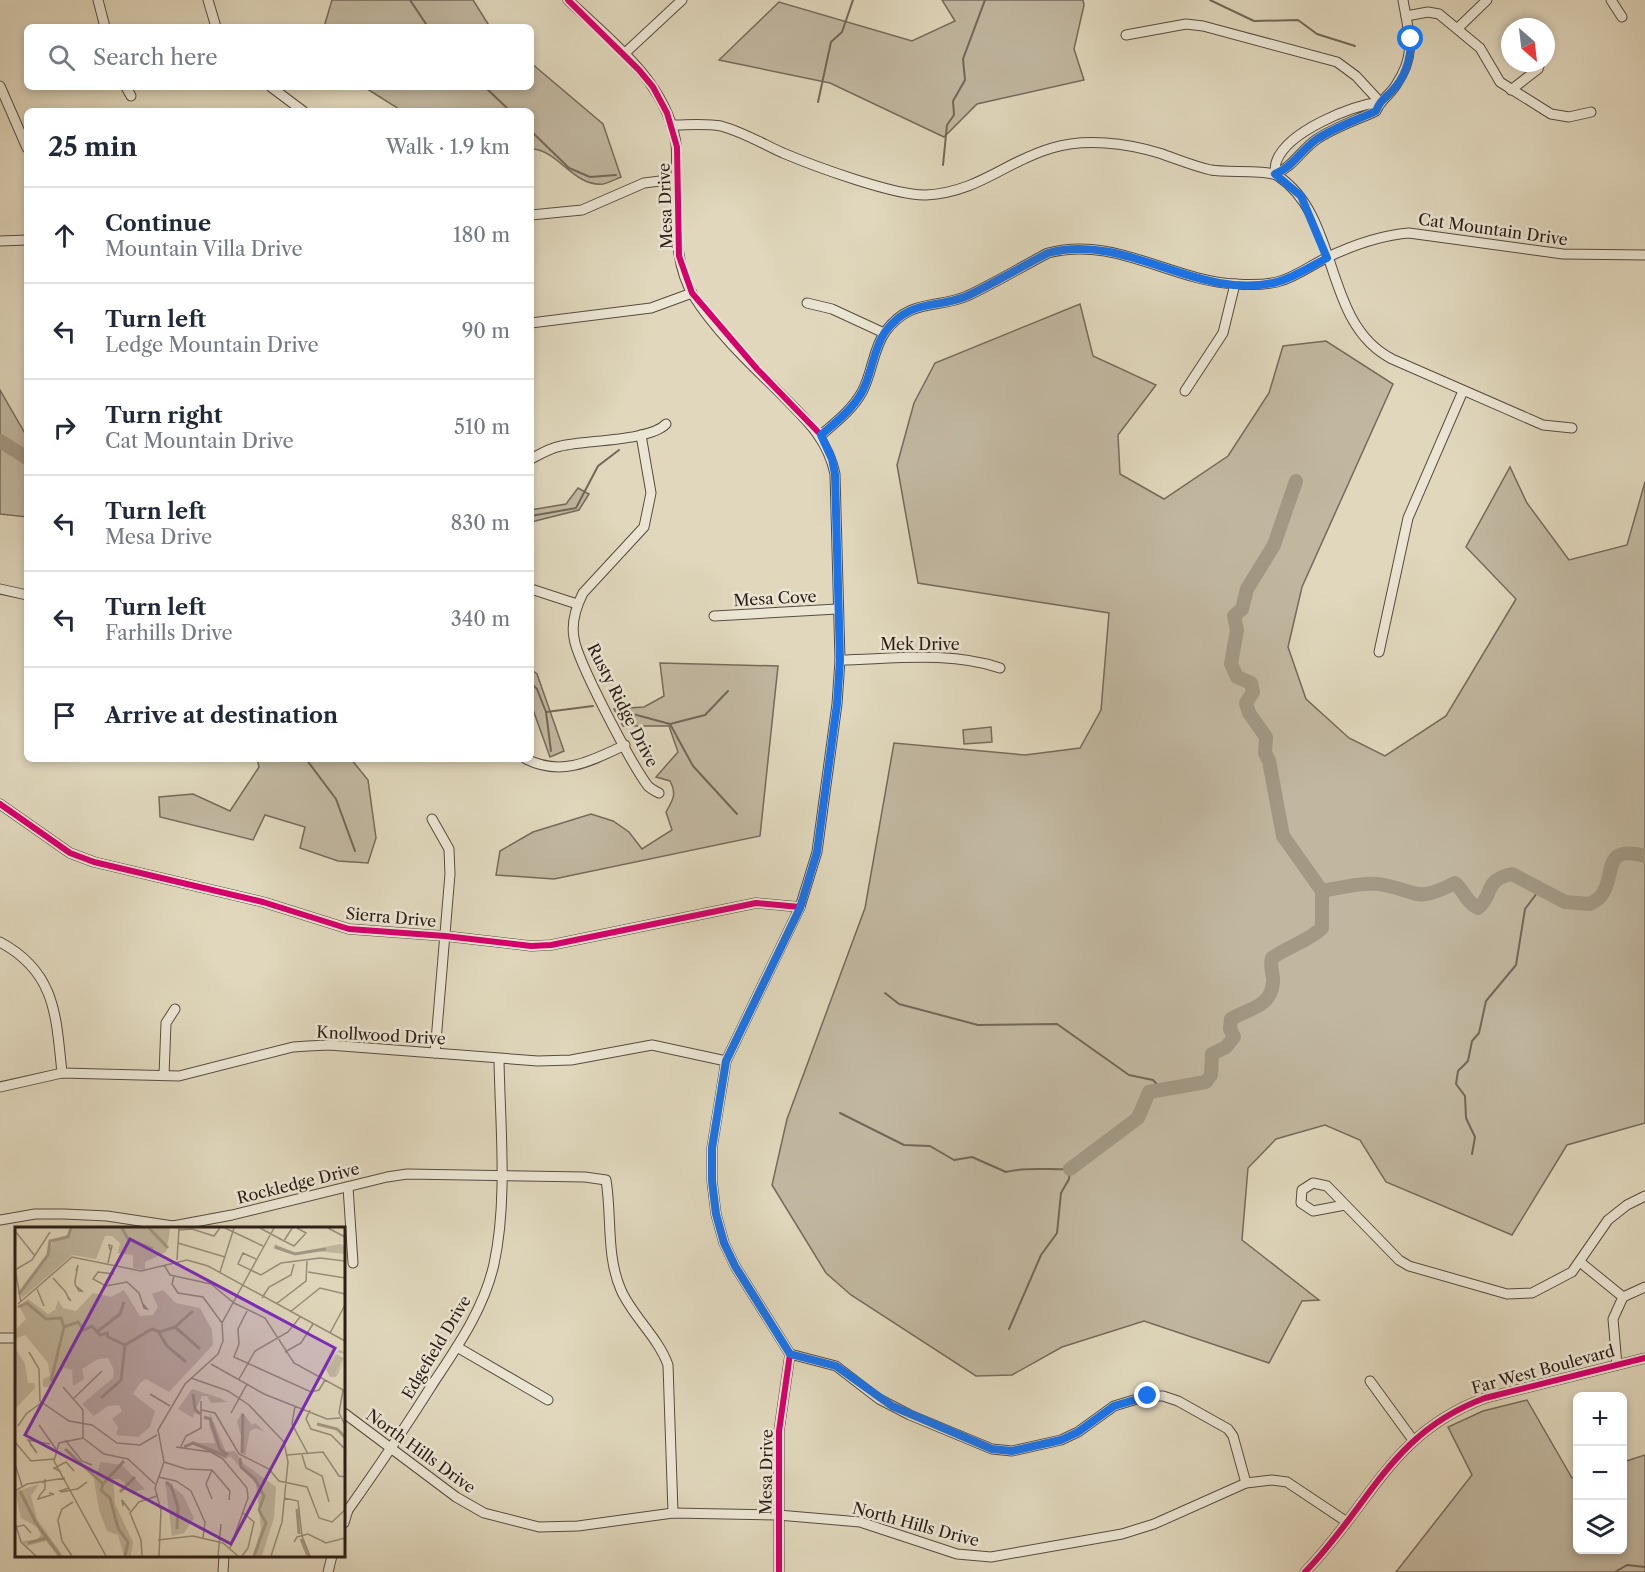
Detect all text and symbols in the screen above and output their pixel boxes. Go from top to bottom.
north arrow [1501,18,1555,72]
search box [24,24,534,90]
route start [1397,25,1423,51]
icon: search [45,41,78,74]
text: Search here [93,44,218,71]
text: 25 min [48,131,137,163]
text: Walk · 1.9 km [386,135,510,159]
street label: Mesa Drive [654,163,676,249]
street label: Cat Mountain Drive [1417,209,1569,249]
text: Continue [105,210,211,237]
icon: ahead [48,219,81,252]
text: 180 m [453,223,510,247]
text: Mountain Villa Drive [105,237,303,261]
text: Turn left [105,306,206,333]
icon: left [48,315,81,348]
text: 90 m [462,319,510,343]
text: Ledge Mountain Drive [105,333,319,357]
text: Turn right [105,402,223,429]
icon: right [48,411,81,444]
text: 510 m [454,415,510,439]
text: Cat Mountain Drive [105,429,294,453]
text: Turn left [105,498,206,525]
icon: left [48,507,81,540]
text: 830 m [451,511,510,535]
text: Mesa Drive [105,525,212,549]
street label: Mesa Cove [733,586,817,610]
text: Turn left [105,594,206,621]
icon: left [48,603,81,636]
text: 340 m [451,607,510,631]
text: Farhills Drive [105,621,233,645]
street label: Mek Drive [880,634,960,654]
street label: Rusty Ridge Drive [583,640,663,770]
icon: arrive [48,699,81,732]
text: Arrive at destination [105,702,338,729]
street label: Sierra Drive [345,903,437,931]
street label: Knollwood Drive [316,1022,446,1048]
street label: Rockledge Drive [235,1158,361,1208]
inset map [15,1227,345,1557]
street label: Edgefield Drive [397,1291,475,1403]
street label: Far West Boulevard [1469,1340,1617,1398]
route end [1134,1382,1160,1408]
map controls [1573,1392,1627,1554]
button: + [1573,1392,1627,1446]
street label: North Hills Drive [362,1405,480,1497]
street label: Mesa Drive [755,1429,777,1515]
button: − [1573,1446,1627,1500]
street label: North Hills Drive [851,1497,981,1551]
button: layers [1573,1500,1627,1554]

